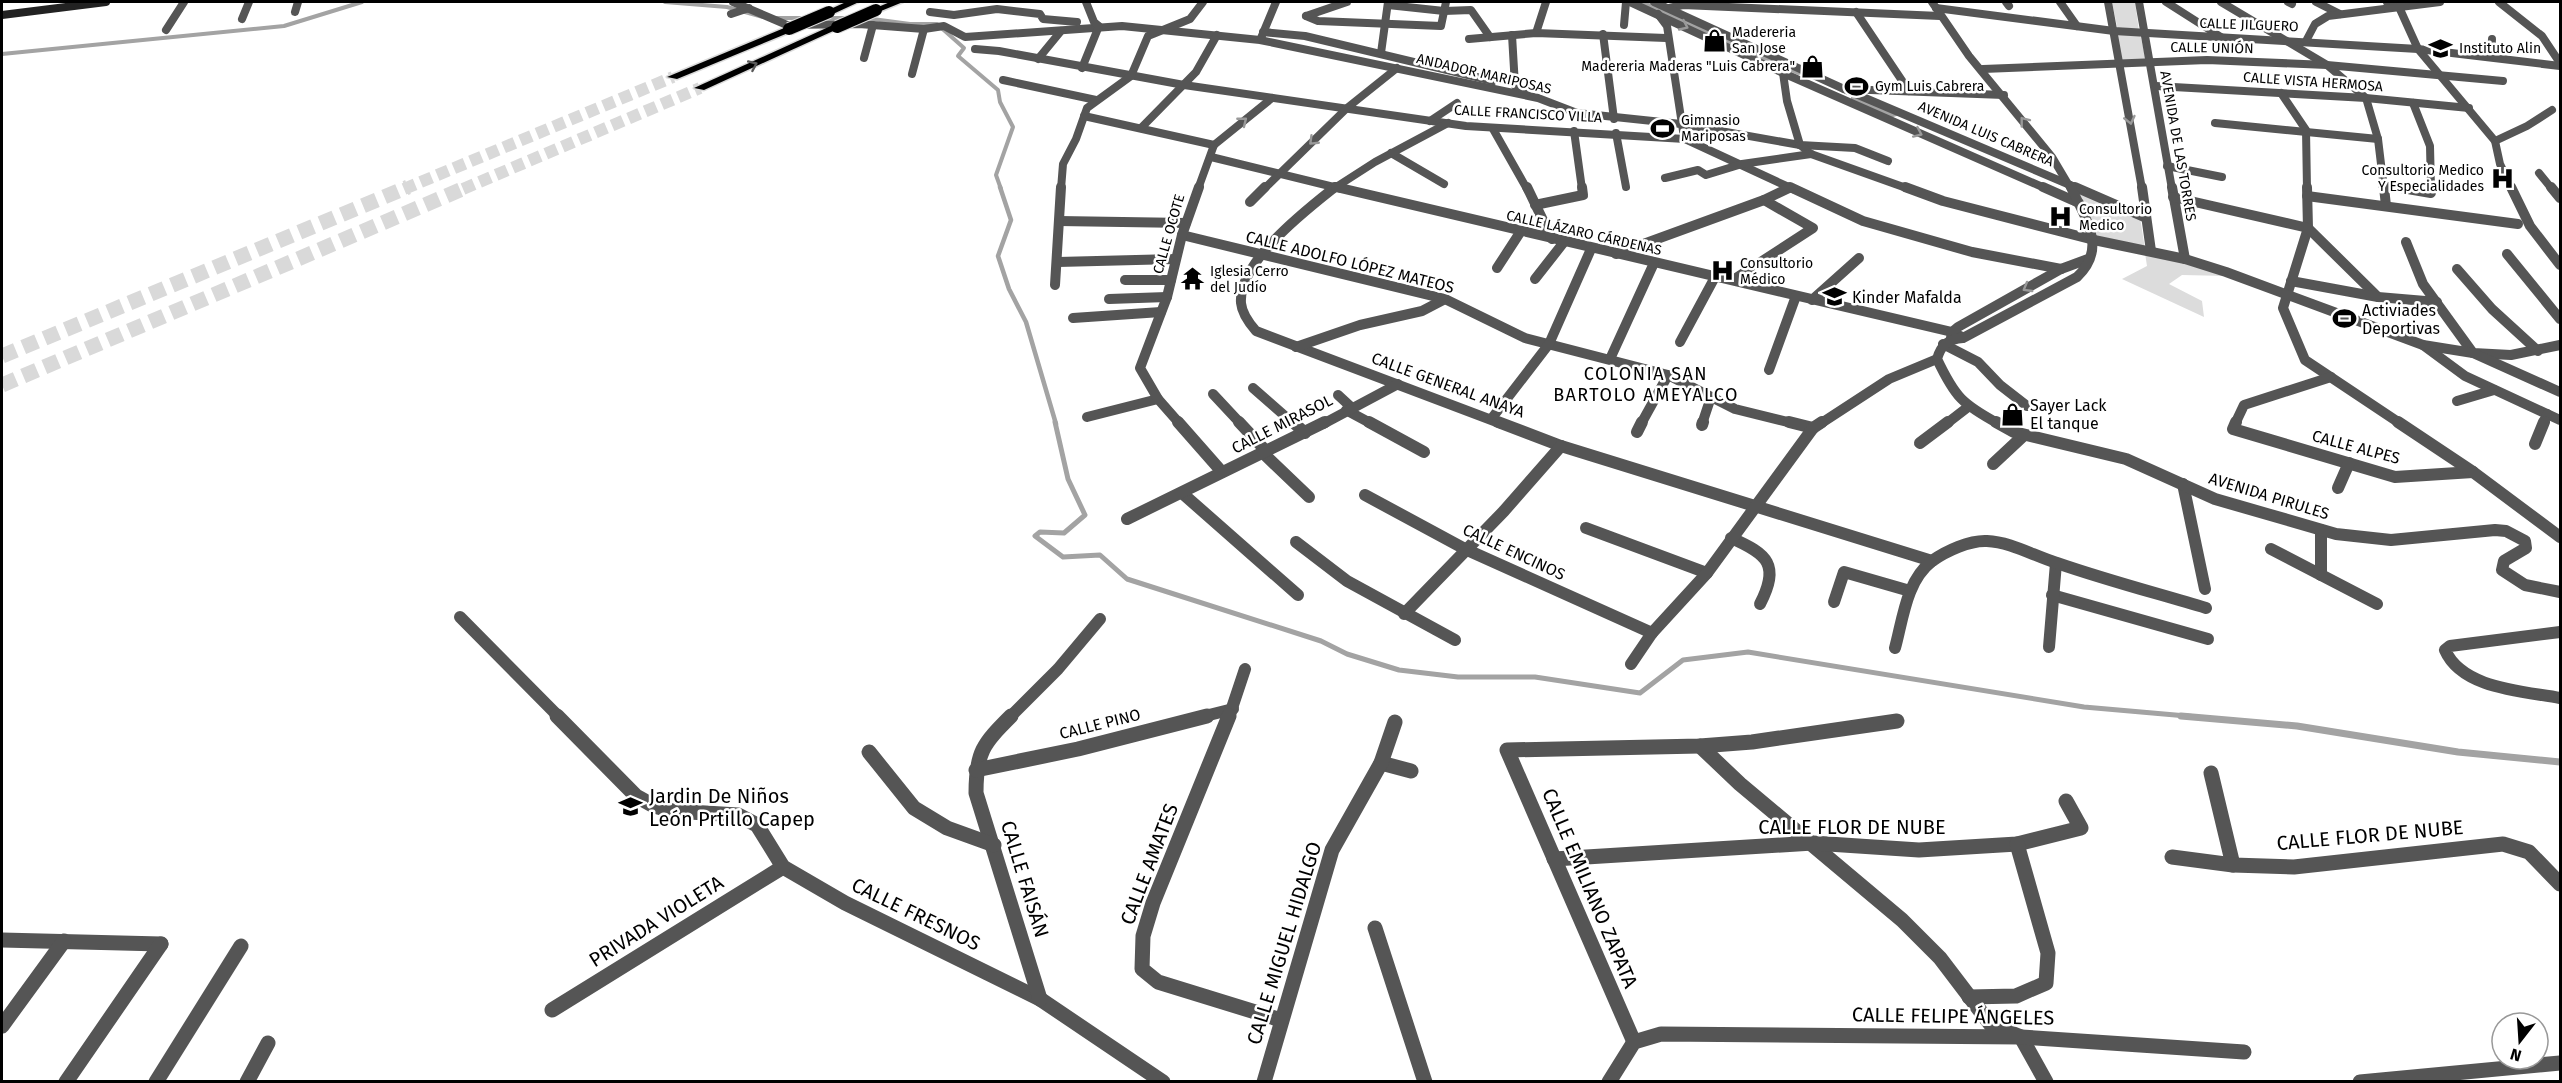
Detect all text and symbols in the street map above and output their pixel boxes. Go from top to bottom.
street label: CALLE JILGUERO [2199,15,2299,35]
one-way arrow [1677,18,1688,30]
place label: Madereria San Jose [1732,24,1796,57]
shop icon: Madereria San Jose [1701,27,1727,53]
school or university icon: Instituto Alin [2428,35,2454,61]
street label: CALLE UNIÓN [2170,38,2254,57]
place label: Instituto Alin [2459,40,2541,57]
street label: ANDADOR MARIPOSAS [1415,50,1553,98]
shop icon: Madereria Maderas "Luis Cabrera" [1800,53,1826,79]
place label: Madereria Maderas "Luis Cabrera" [1581,58,1795,75]
one-way arrow [747,60,758,72]
street label: CALLE VISTA HERMOSA [2243,69,2383,95]
street label: AVENIDA DE LAS TORRES [2156,70,2200,223]
sports icon: Gym Luis Cabrera [1844,73,1870,99]
place label: Gym Luis Cabrera [1875,78,1984,95]
street label: AVENIDA LUIS CABRERA [1916,98,2056,170]
street label: CALLE FRANCISCO VILLA [1453,102,1603,126]
place label: Gimnasio Mariposas [1681,112,1746,145]
one-way arrow [2122,114,2135,124]
sports icon: Gimnasio Mariposas [1650,115,1676,141]
one-way arrow [2021,116,2032,127]
one-way arrow [1236,118,1247,129]
one-way arrow [1912,125,1923,137]
one-way arrow [1310,134,1320,145]
place label: Consultorio Medico Y Especialidades [2362,162,2484,195]
hospital icon: Consultorio Medico Y Especialidades [2489,165,2515,191]
street label: CALLE OCOTE [1150,192,1188,276]
place label: Consultorio Medico [2079,201,2152,234]
hospital icon: Consultorio Medico [2048,204,2074,230]
street label: CALLE LÁZARO CÁRDENAS [1505,206,1664,259]
street label: CALLE ADOLFO LÓPEZ MATEOS [1244,226,1457,297]
place label: Consultorio Médico [1740,255,1813,288]
hospital icon: Consultorio Médico [1709,258,1735,284]
place label: Iglesia Cerro del Judío [1210,263,1289,296]
temple icon: Iglesia Cerro del Judío [1179,266,1205,292]
one-way arrow [2023,281,2033,292]
school or university icon: Kinder Mafalda [1821,284,1847,310]
place label: Kinder Mafalda [1852,288,1962,307]
place label: Activiades Deportivas [2362,301,2440,338]
sports icon: Activiades Deportivas [2331,306,2357,332]
street label: CALLE GENERAL ANAYA [1369,348,1528,422]
district label: COLONIA SAN BARTOLO AMEYALCO [1553,363,1739,406]
street label: CALLE MIRASOL [1228,390,1336,458]
place label: Sayer Lack El tanque [2030,396,2107,433]
shop icon: Sayer Lack El tanque [1999,401,2025,427]
street label: CALLE ALPES [2310,426,2402,468]
street label: AVENIDA PIRULES [2207,469,2332,523]
street label: CALLE ENCINOS [1460,520,1568,584]
street label: CALLE PINO [1057,705,1143,743]
place label: Jardin De Niños León Prtillo Capep [649,784,815,831]
street label: CALLE EMILIANO ZAPATA [1537,785,1643,992]
school or university icon: Jardin De Niños León Prtillo Capep [618,794,644,820]
street label: CALLE AMATES [1115,800,1183,928]
street label: CALLE FLOR DE NUBE [1758,815,1946,839]
street label: CALLE FLOR DE NUBE [2276,815,2464,855]
street label: CALLE FAISÁN [996,818,1054,940]
street label: CALLE MIGUEL HIDALGO [1242,839,1326,1047]
street label: PRIVADA VIOLETA [584,870,728,972]
street label: CALLE FRESNOS [848,872,984,956]
street label: CALLE FELIPE ÁNGELES [1852,1002,2054,1030]
north arrow [2490,1011,2550,1071]
text: N [2508,1044,2524,1066]

